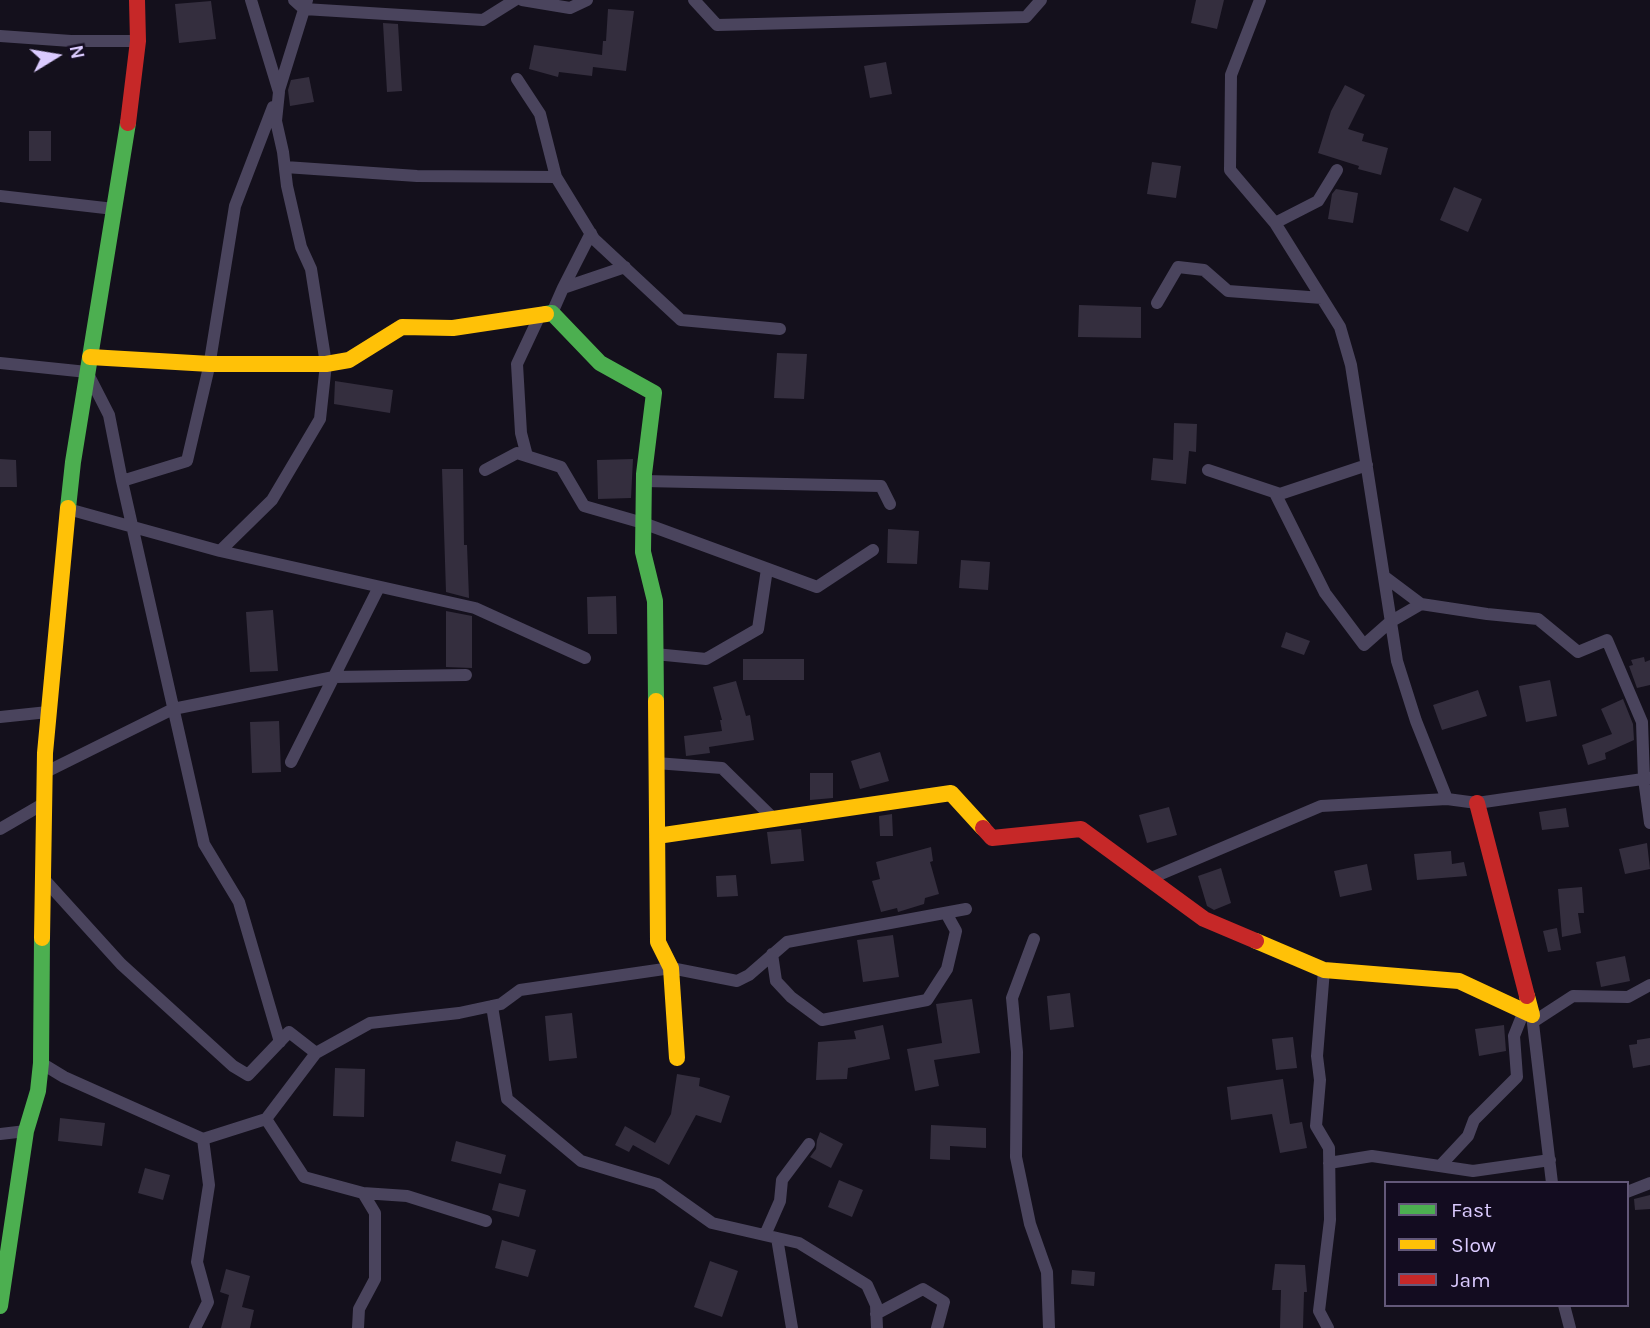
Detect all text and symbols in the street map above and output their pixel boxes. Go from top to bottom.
north arrow [21,21,91,91]
text: N [65,43,89,61]
legend [1384,1181,1629,1307]
text: Fast [1451,1198,1492,1222]
text: Slow [1451,1233,1496,1257]
text: Jam [1451,1268,1491,1292]

